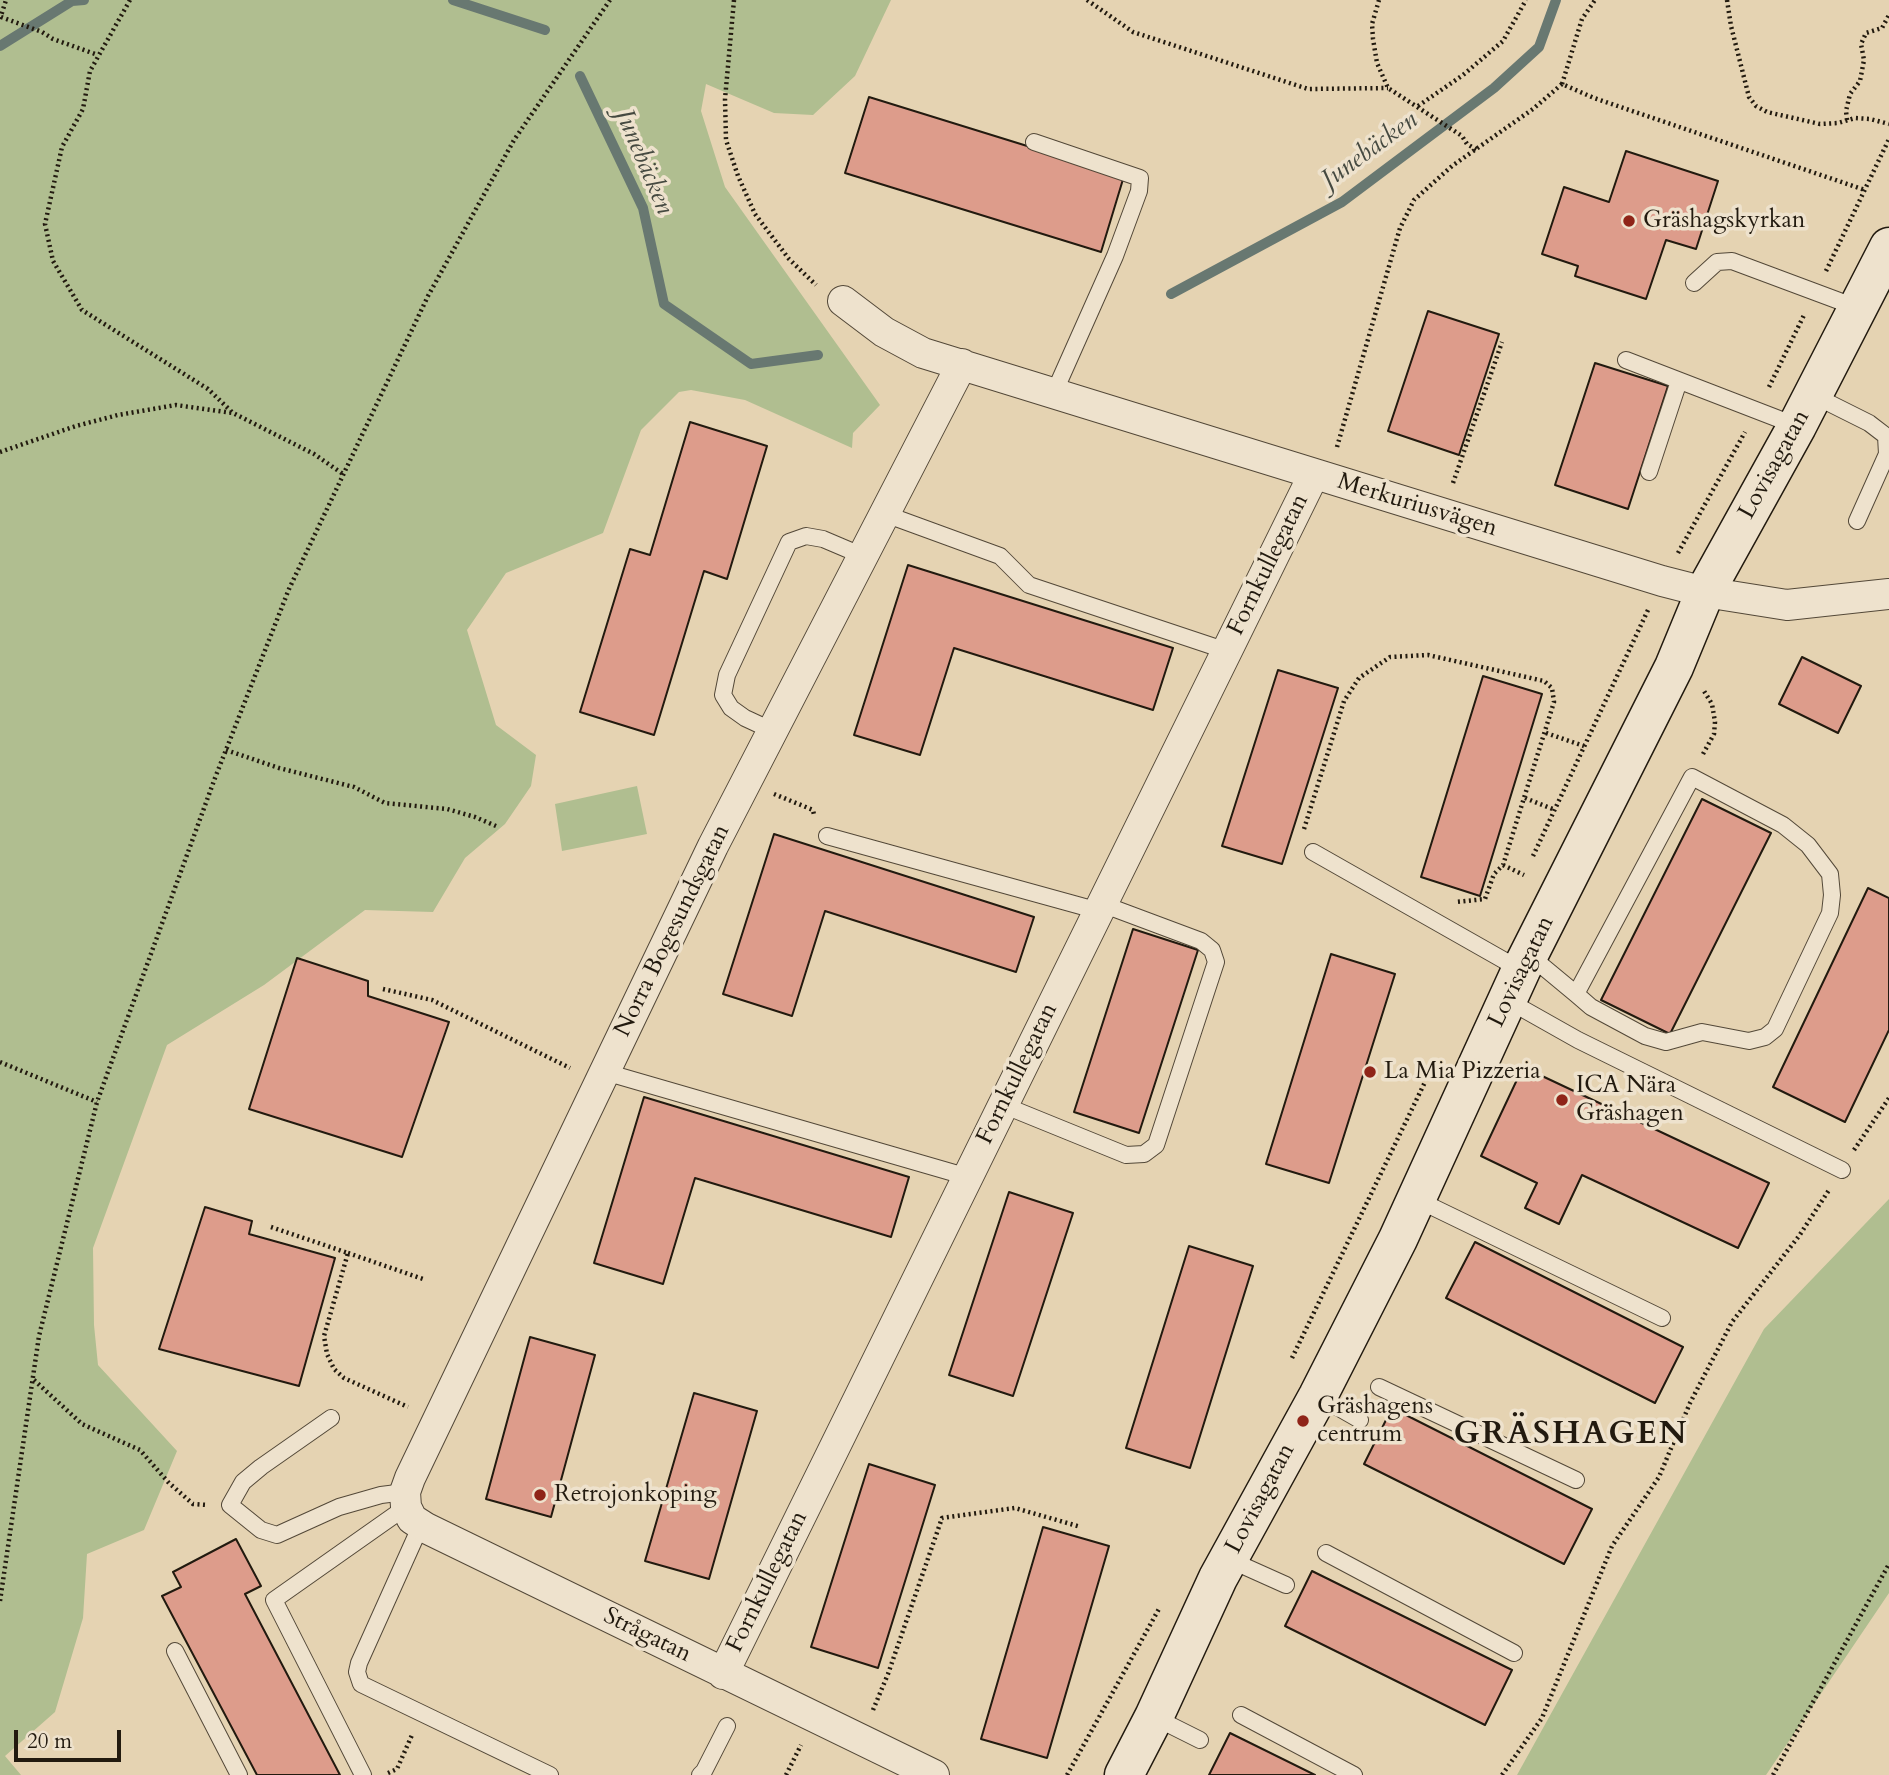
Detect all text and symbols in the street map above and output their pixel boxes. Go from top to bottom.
water label: Junebäcken [607,105,679,219]
water label: Junebäcken [1316,106,1424,196]
place label: Gräshagskyrkan [1643,207,1806,235]
marker: Gräshagskyrkan [1621,213,1637,229]
street label: Lovisagatan [1733,405,1817,525]
street label: Merkuriusvägen [1334,468,1500,544]
street label: Fornkullegatan [1222,490,1316,640]
street label: Norra Bogesundsgatan [609,820,737,1042]
street label: Lovisagatan [1483,912,1561,1032]
street label: Fornkullegatan [971,999,1065,1149]
place label: La Mia Pizzeria [1384,1058,1541,1086]
marker: La Mia Pizzeria [1362,1064,1378,1080]
place label: ICA Nära Gräshagen [1576,1072,1684,1128]
marker: ICA Nära Gräshagen [1554,1092,1570,1108]
place label: Gräshagens centrum [1317,1393,1433,1449]
marker: Gräshagens centrum [1295,1413,1311,1429]
district label: GRÄSHAGEN [1455,1417,1687,1455]
street label: Lovisagatan [1220,1439,1302,1559]
place label: Retrojonkoping [554,1481,717,1509]
marker: Retrojonkoping [532,1487,548,1503]
street label: Fornkullegatan [721,1507,815,1657]
street label: Strågatan [598,1602,696,1670]
scale bar [18,1716,124,1760]
text: 20 m [27,1727,72,1756]

